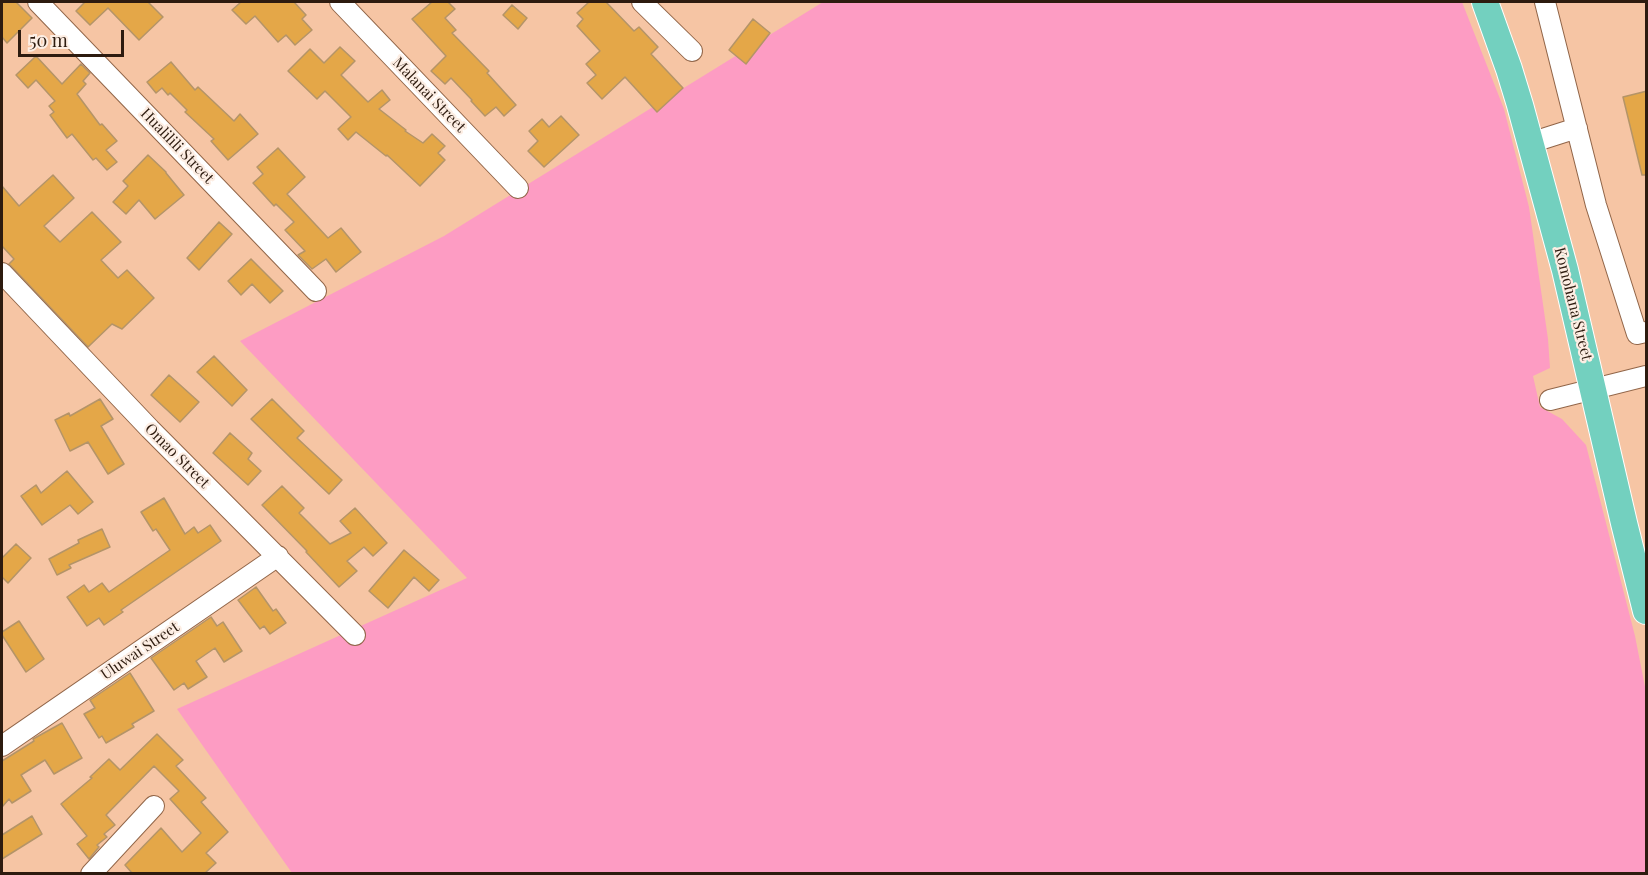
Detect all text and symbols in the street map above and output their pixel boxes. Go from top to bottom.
scale bar [21,18,128,56]
text: 50 m [29,28,68,52]
street label: Malanai Street [389,54,469,136]
street label: Hualilili Street [137,105,217,187]
street label: Komohana Street [1550,245,1596,363]
street label: Omao Street [141,420,213,492]
street label: Uluwai Street [98,618,182,684]

